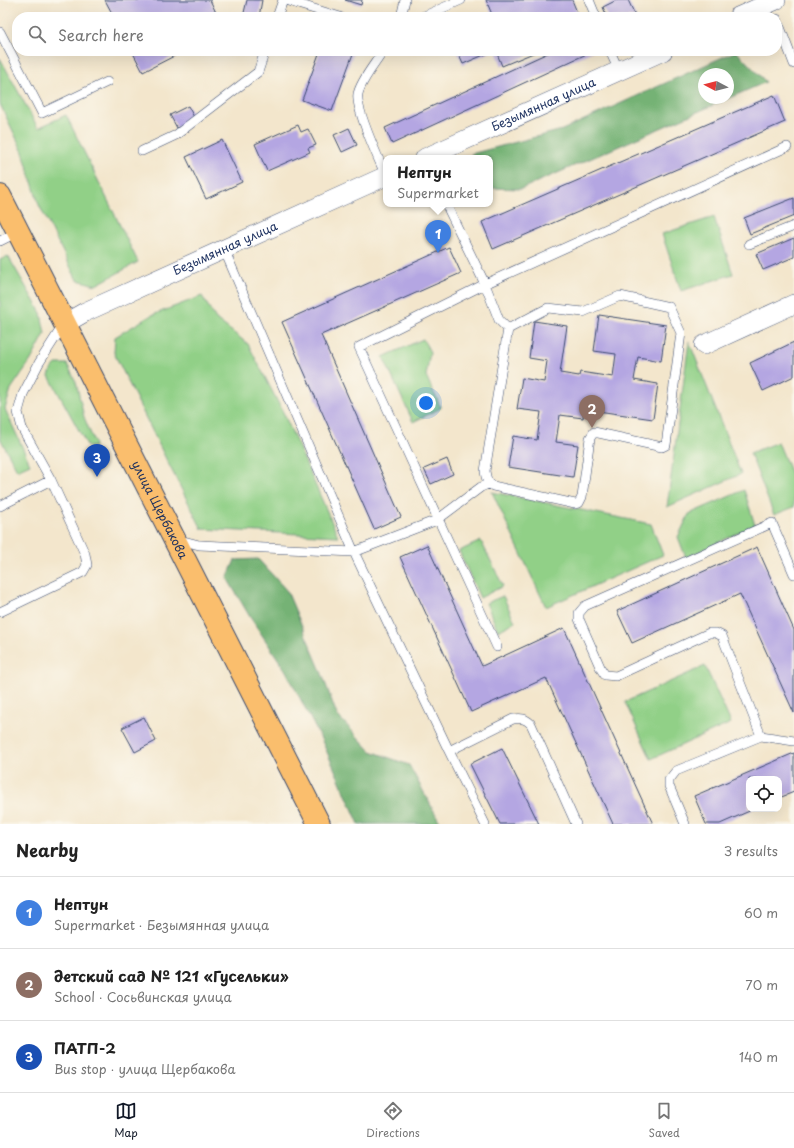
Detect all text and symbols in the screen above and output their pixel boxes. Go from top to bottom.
search box [12,12,782,56]
icon: search [26,23,48,45]
text: Search here [58,23,144,46]
north arrow [698,68,734,104]
street label: Безымянная улица [488,72,599,135]
popup [383,155,493,207]
text: Нептун [397,160,452,183]
text: Supermarket [397,183,479,202]
street label: Безымянная улица [170,216,280,279]
pin: 1 [425,220,451,253]
your location [416,393,436,413]
pin: 2 [579,395,605,428]
pin: 3 [84,444,110,477]
street label: улица Щербакова [128,457,193,562]
map controls [746,776,782,812]
button: locate [746,776,782,812]
text: Nearby [16,837,78,863]
text: 3 results [724,841,778,860]
text: Нептун [54,892,109,915]
text: 1 [26,903,32,922]
text: 60 m [744,903,778,922]
text: Supermarket · Безымянная улица [54,915,269,934]
text: детский сад № 121 «Гусельки» [54,964,289,987]
text: 2 [24,975,34,994]
text: 70 m [745,975,778,994]
text: School · Сосьвинская улица [54,987,232,1006]
text: ПАТП-2 [54,1036,116,1059]
text: 3 [25,1047,33,1066]
text: 140 m [739,1047,778,1066]
text: Bus stop · улица Щербакова [54,1059,236,1078]
tab: Map [114,1100,138,1141]
tab: Directions [366,1100,420,1141]
tab: Saved [648,1100,680,1141]

